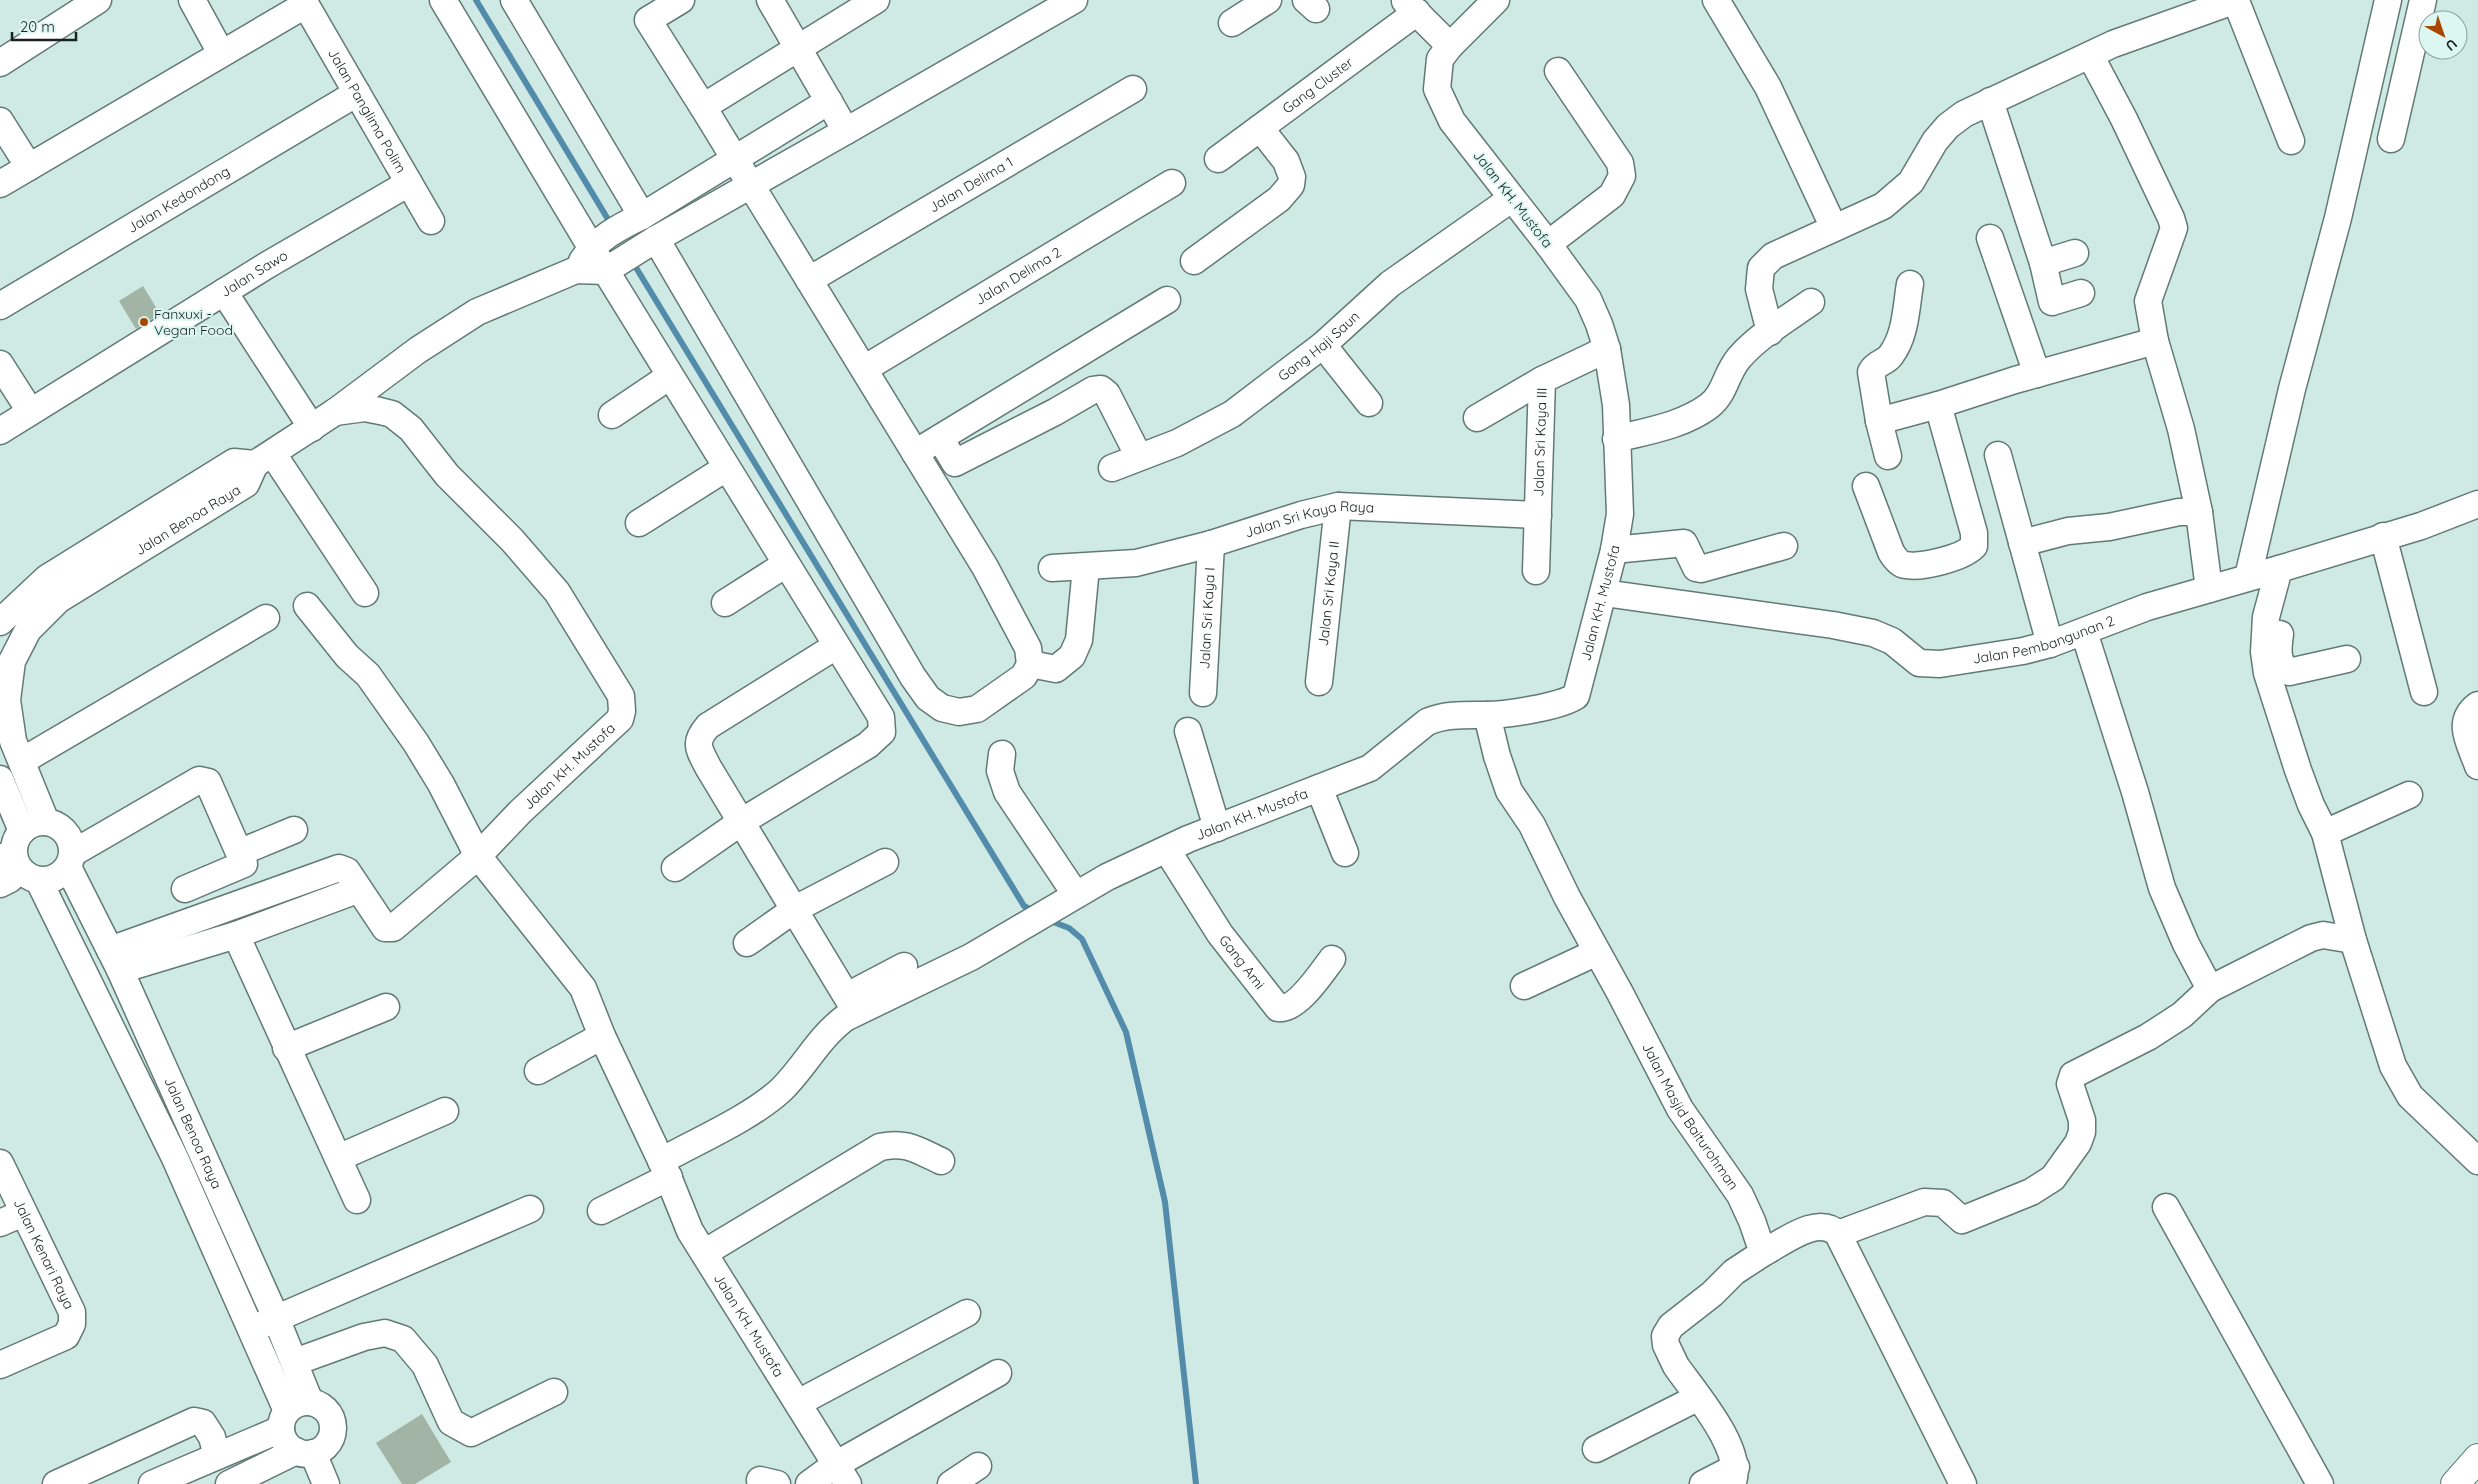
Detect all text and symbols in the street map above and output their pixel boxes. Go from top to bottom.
scale bar [12,10,76,42]
north arrow [2418,10,2468,60]
text: 20 m [20,17,55,36]
text: U [2442,35,2461,55]
street label: Jalan Panglima Polim [324,45,410,176]
street label: Gang Cluster [1279,53,1357,118]
street label: Jalan KH. Mustofa [1469,147,1557,251]
street label: Jalan Delima 1 [926,153,1016,216]
street label: Jalan Kedondong [124,162,233,237]
street label: Jalan Delima 2 [972,243,1065,309]
street label: Jalan Sawo [217,246,291,301]
place label: Fanxuxi - Vegan Food [154,305,233,339]
street label: Gang Haji Saun [1274,307,1363,385]
marker: Fanxuxi - Vegan Food [138,316,150,328]
street label: Jalan Sri Kaya III [1529,387,1551,497]
street label: Jalan Benoa Raya [132,481,244,559]
street label: Jalan Sri Kaya Raya [1243,497,1375,541]
street label: Jalan Sri Kaya II [1314,540,1343,647]
street label: Jalan KH. Mustofa [1577,544,1624,663]
street label: Jalan Sri Kaya I [1195,567,1219,669]
street label: Jalan Pembangunan 2 [1971,611,2117,668]
street label: Jalan KH. Mustofa [520,719,619,813]
street label: Jalan KH. Mustofa [1193,784,1310,844]
street label: Gang Ami [1215,931,1269,993]
street label: Jalan Masjid Baiturohman [1638,1039,1743,1193]
street label: Jalan Benoa Raya [160,1074,226,1192]
street label: Jalan Kenari Raya [10,1196,78,1312]
street label: Jalan KH. Mustofa [710,1270,788,1380]

